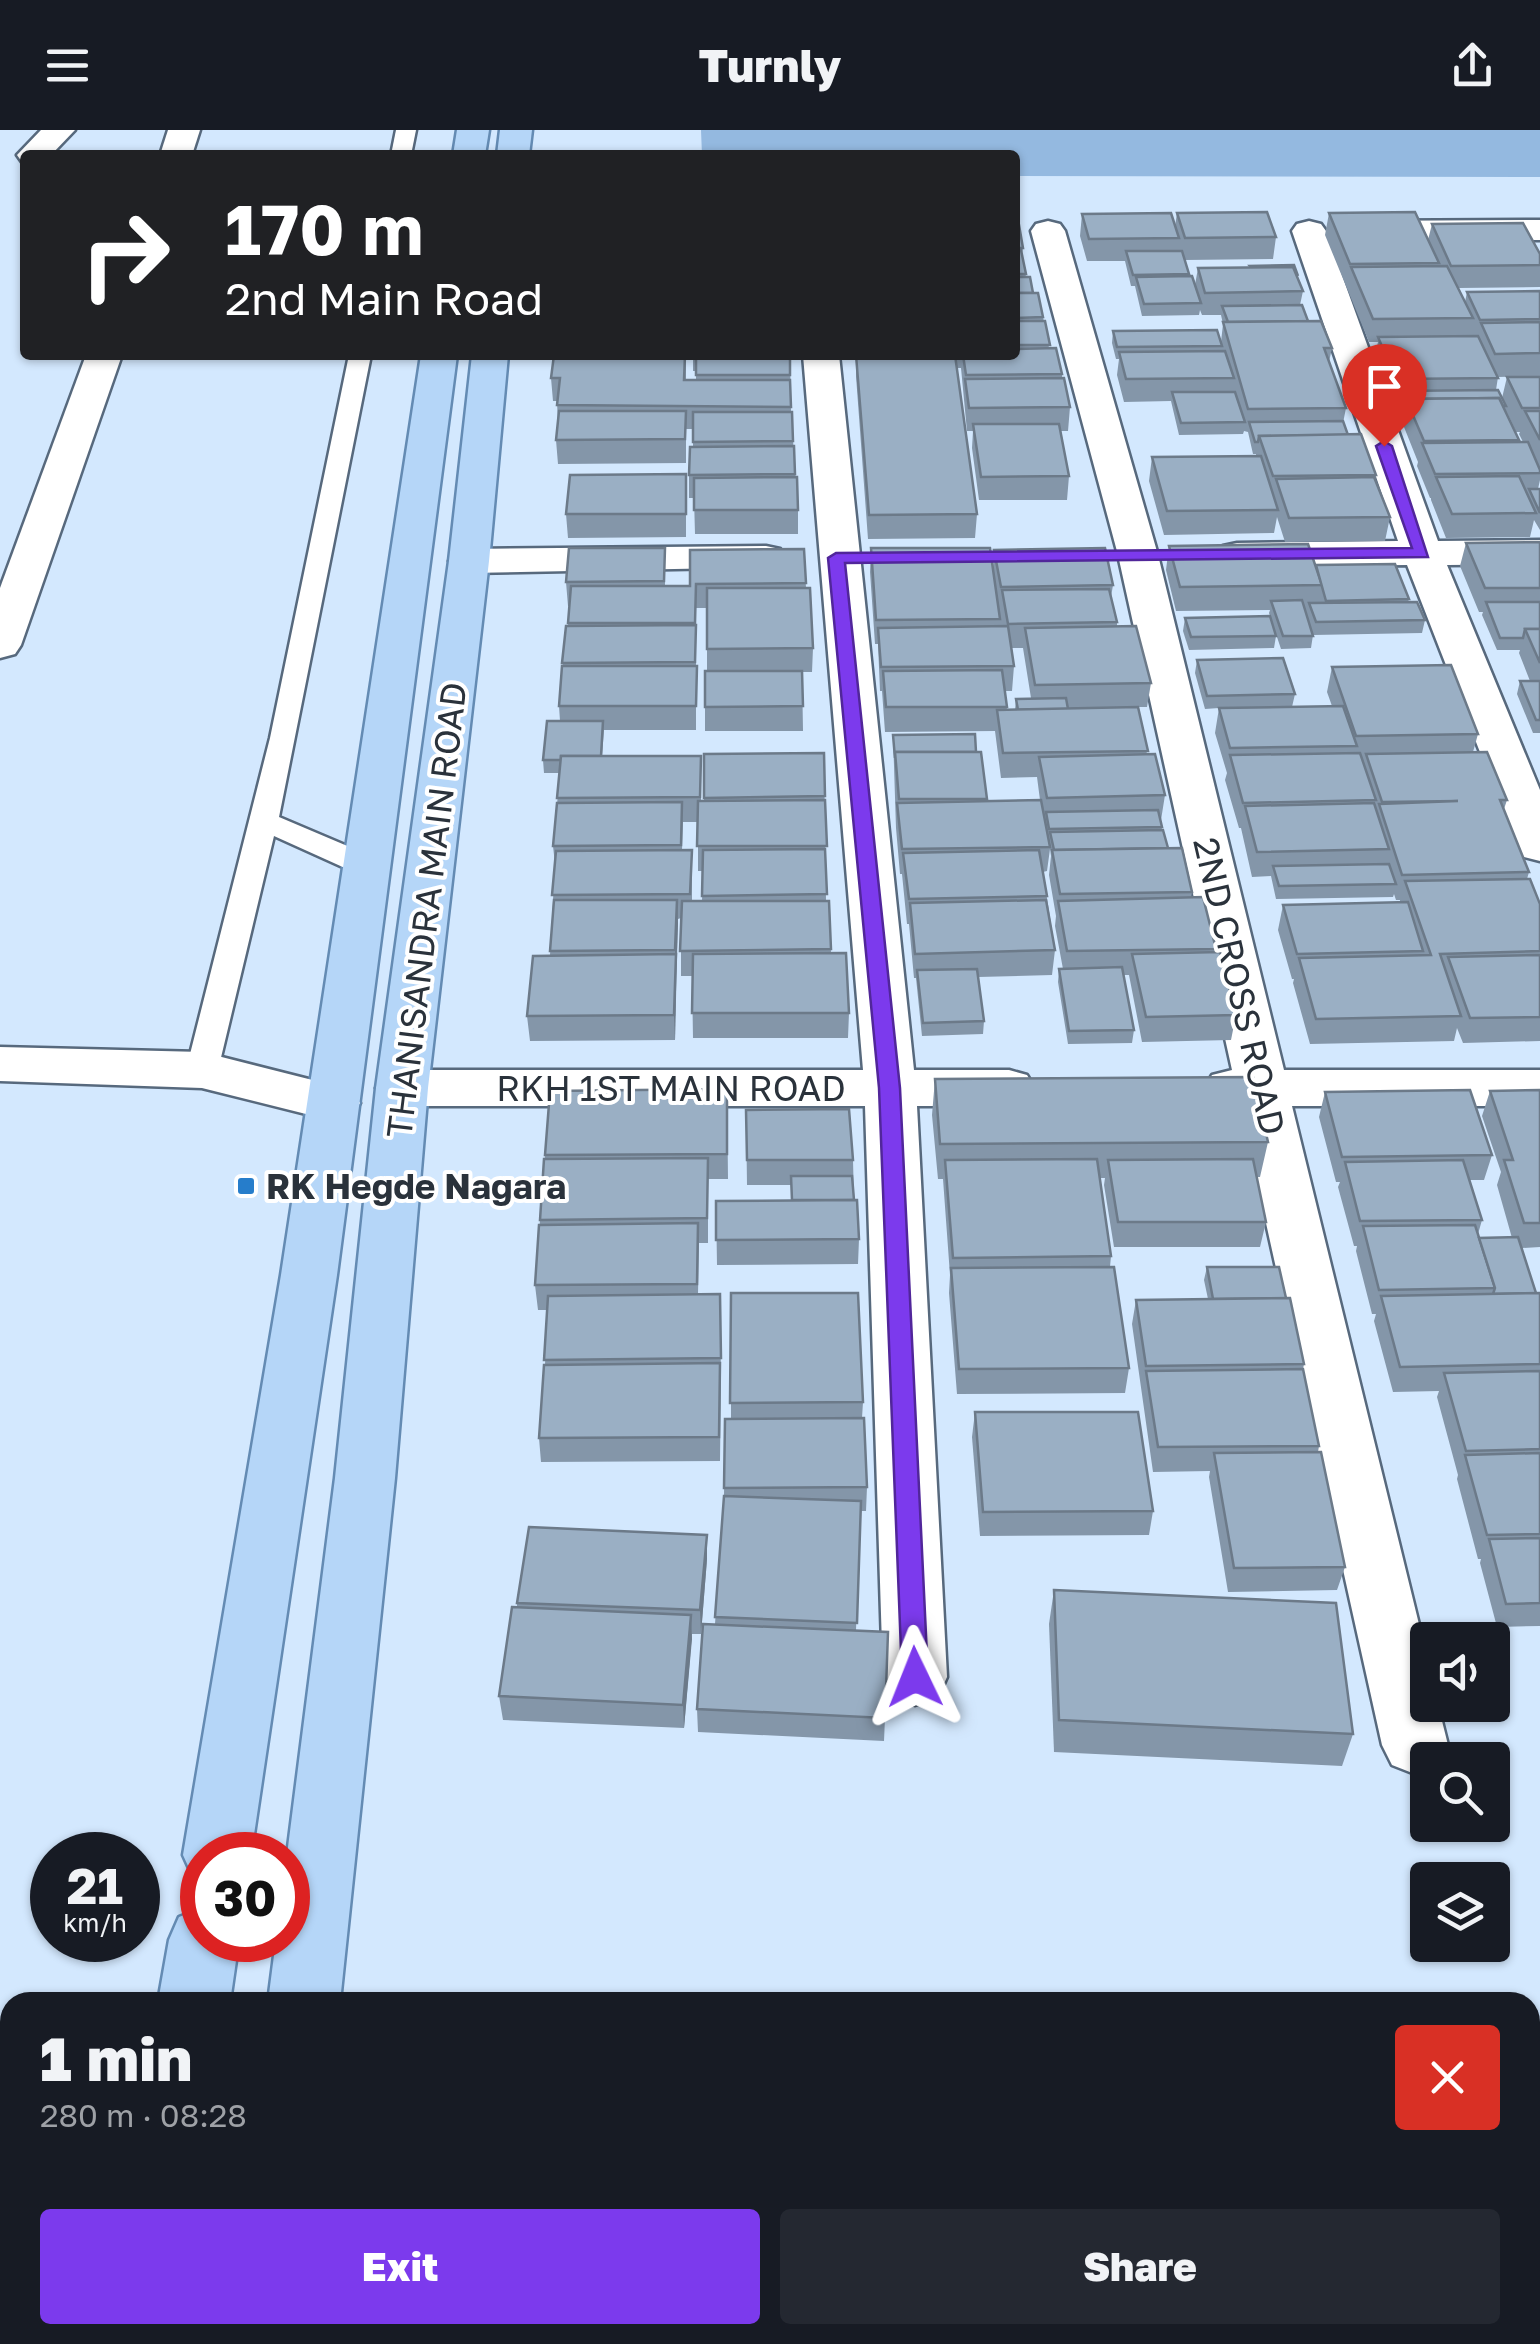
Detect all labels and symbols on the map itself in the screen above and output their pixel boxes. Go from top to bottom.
pin [1342,344,1427,447]
street label: THANISANDRA MAIN ROAD [377,680,475,1140]
street label: 2ND CROSS ROAD [1185,833,1295,1139]
street label: RKH 1ST MAIN ROAD [496,1067,846,1109]
place label: RK Hegde Nagara [266,1165,566,1207]
marker: RK Hegde Nagara [235,1175,257,1197]
position arrow [863,1625,967,1729]
speed limit sign: 30 [180,1832,310,1962]

